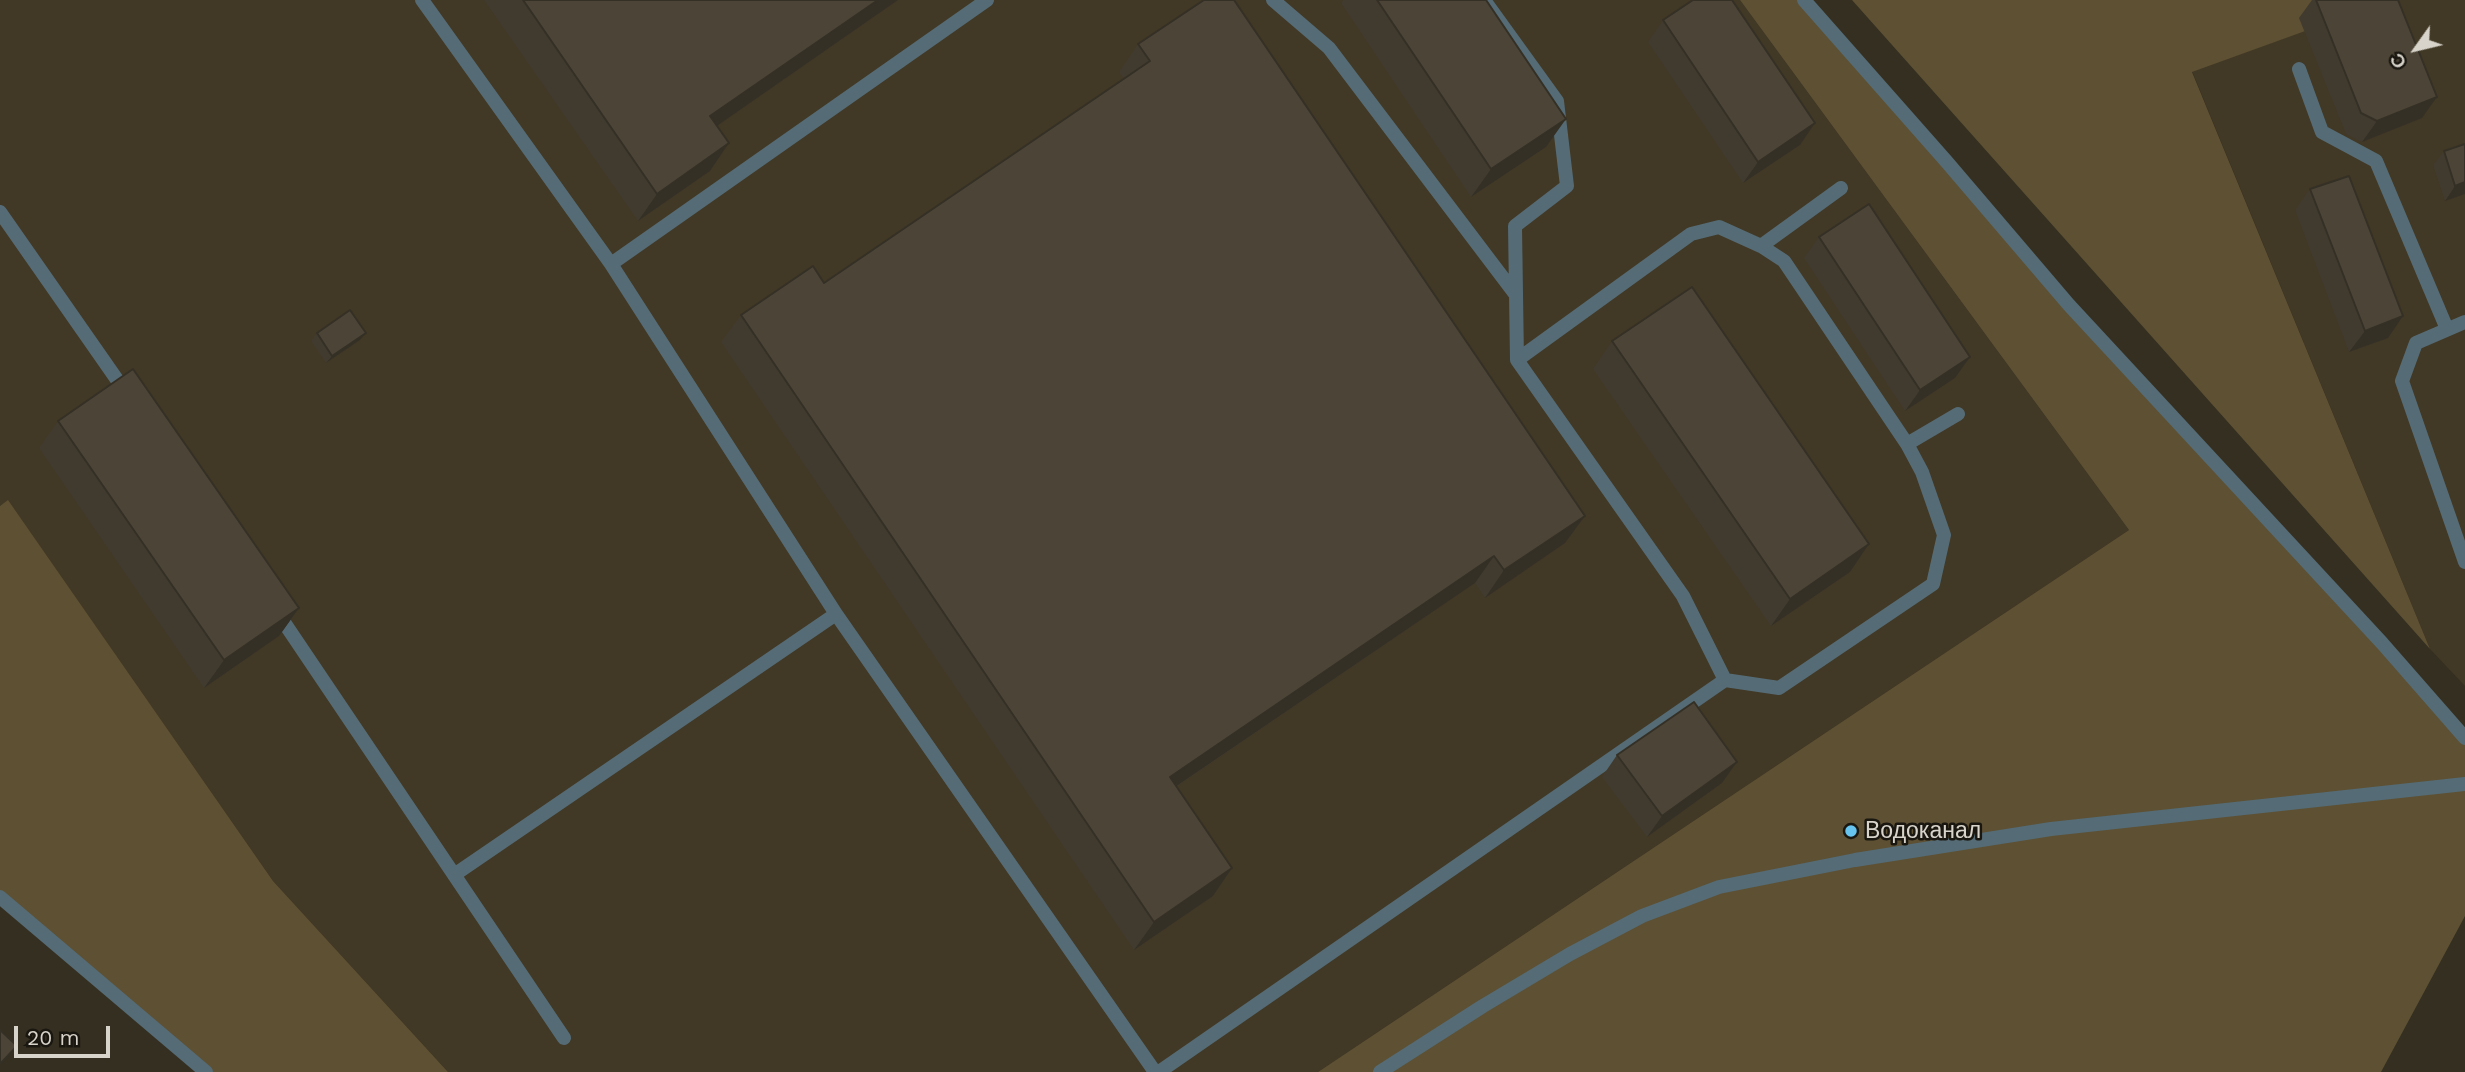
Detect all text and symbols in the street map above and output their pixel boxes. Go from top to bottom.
north arrow [2381,14,2451,84]
text: С [2385,49,2412,73]
place label: Водоканал [1865,817,1981,845]
marker: Водоканал [1843,823,1859,839]
scale bar [18,1012,114,1056]
text: 20 m [27,1025,79,1050]

